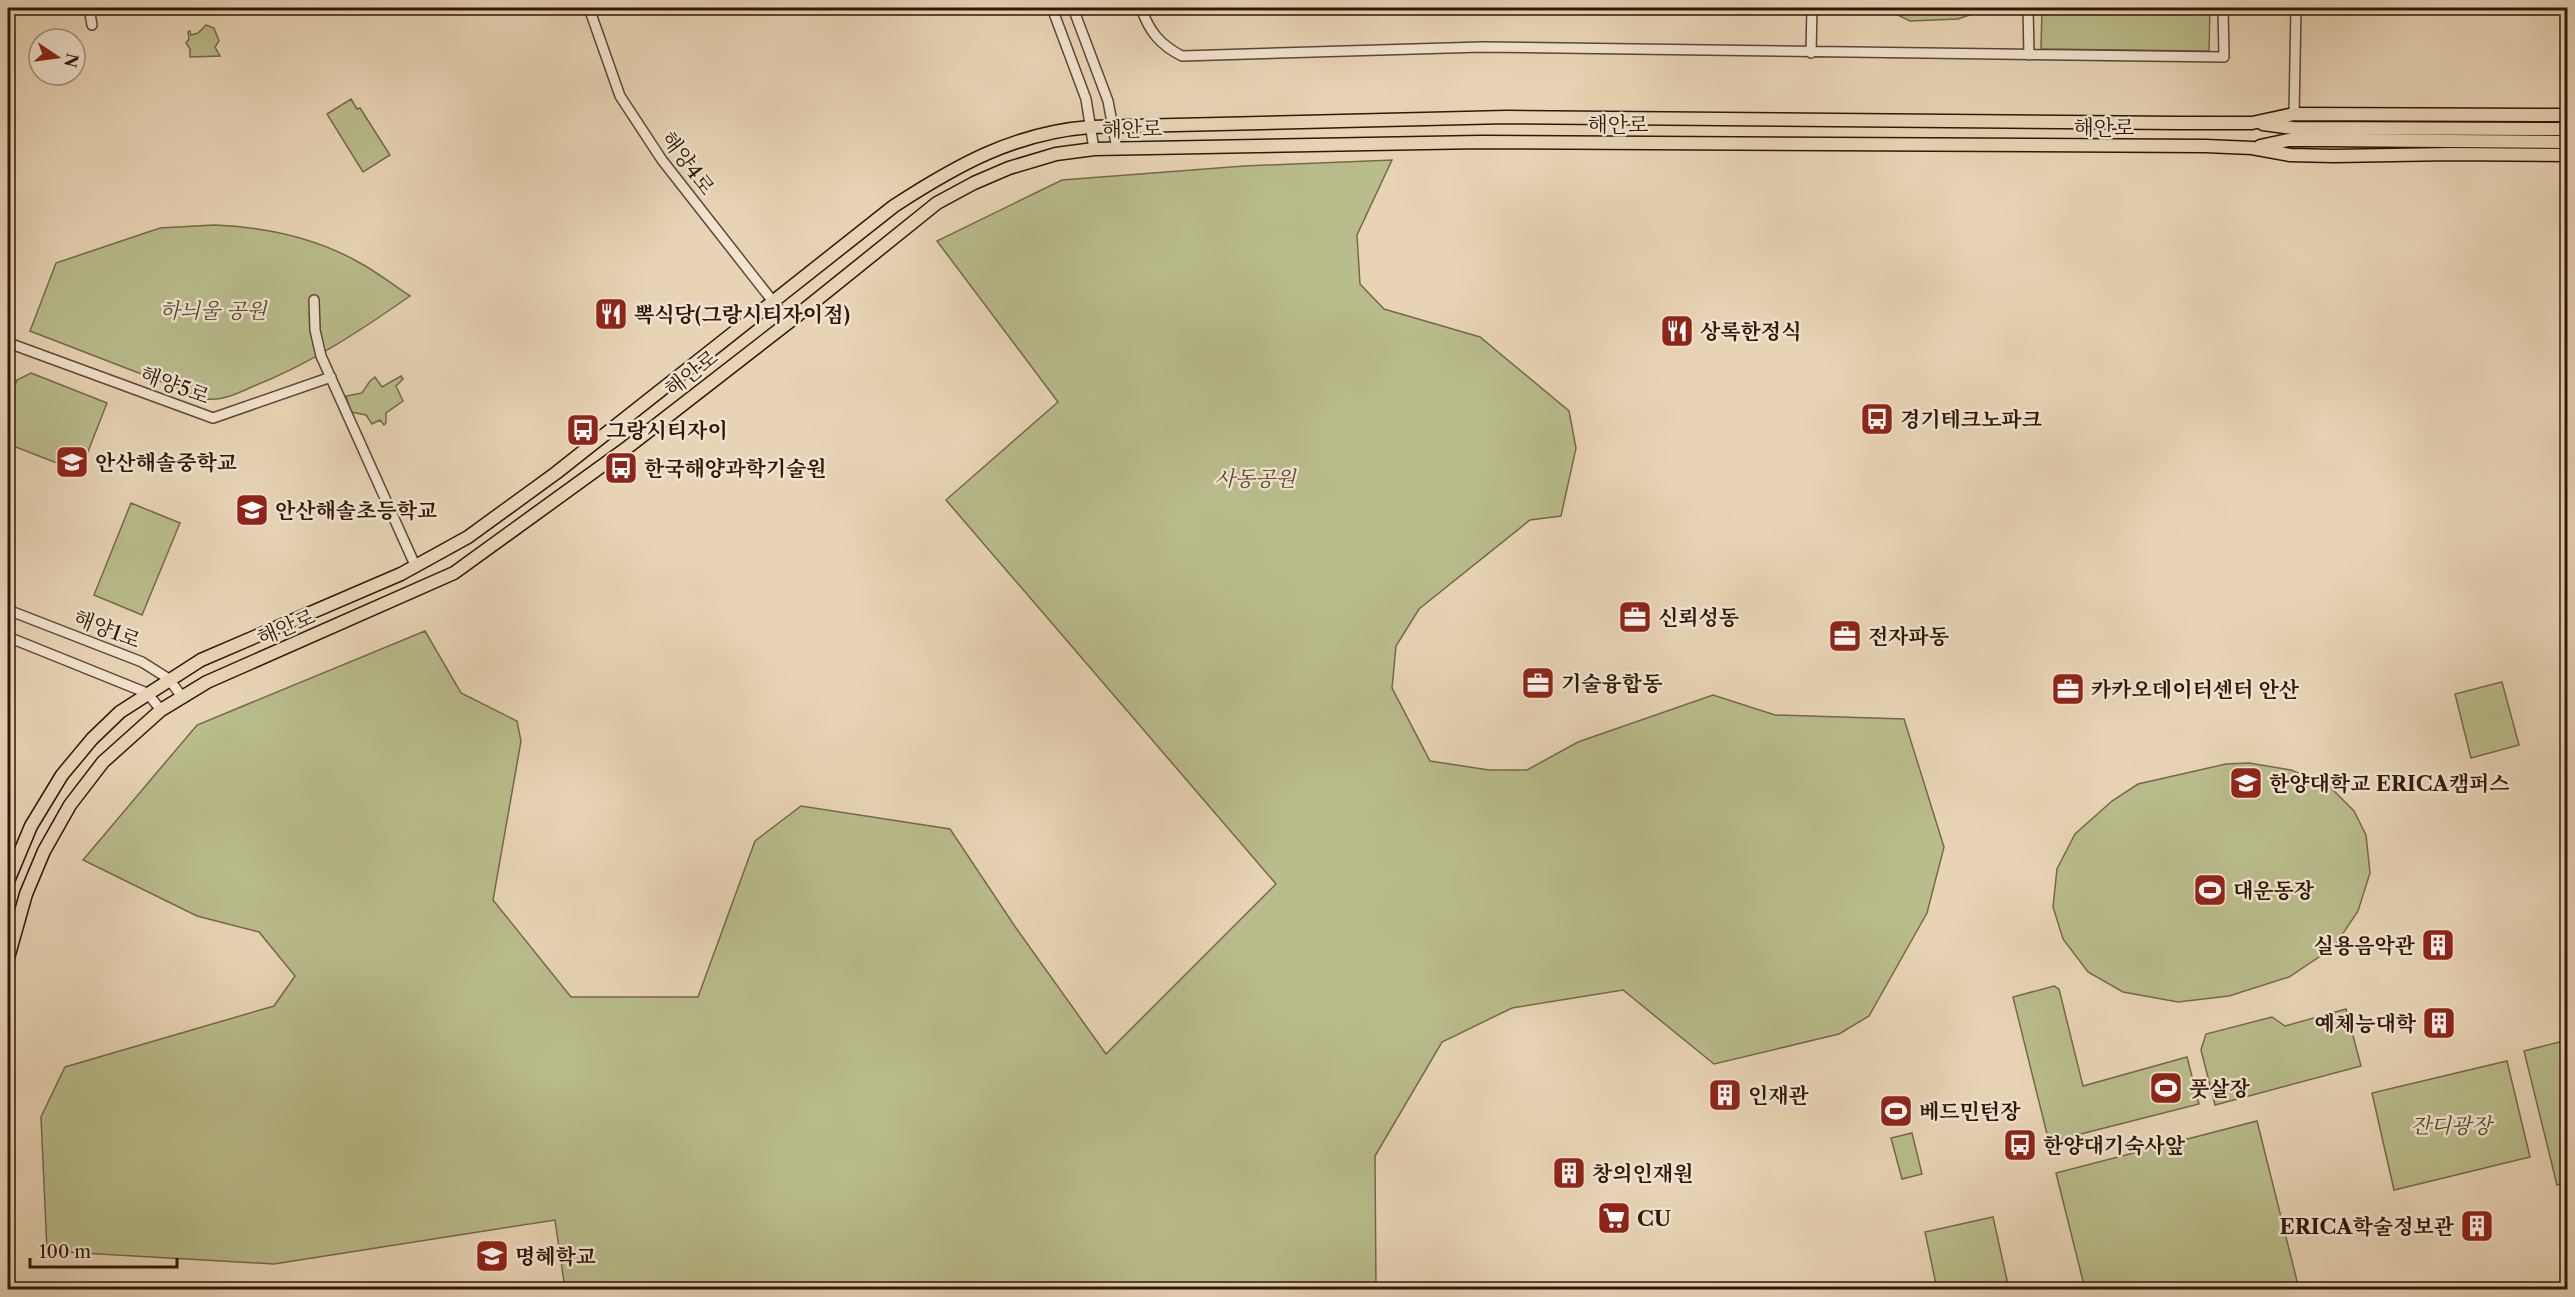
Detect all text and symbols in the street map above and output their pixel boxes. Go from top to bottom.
north arrow [27,27,87,87]
text: N [60,51,83,69]
street label: 해안로 [1588,112,1648,137]
street label: 해안로 [2074,115,2134,140]
street label: 해안로 [1101,116,1163,142]
street label: 해양4로 [656,126,720,200]
restaurant icon: 뽁식당(그랑시티자이점) [593,296,629,332]
park label: 하늬울 공원 [159,298,268,323]
place label: 뽁식당(그랑시티자이점) [634,302,850,327]
restaurant icon: 상록한정식 [1659,313,1695,349]
place label: 상록한정식 [1700,319,1801,344]
street label: 해안로 [659,344,723,402]
street label: 해양5로 [137,361,213,409]
bus stop icon: 경기테크노파크 [1859,401,1895,437]
place label: 경기테크노파크 [1900,407,2042,432]
bus stop icon: 그랑시티자이 [565,412,601,448]
place label: 그랑시티자이 [606,418,728,443]
school or university icon: 안산해솔중학교 [54,444,90,480]
place label: 안산해솔중학교 [95,450,237,475]
bus stop icon: 한국해양과학기술원 [603,450,639,486]
place label: 한국해양과학기술원 [644,456,827,481]
park label: 사동공원 [1214,466,1297,491]
school or university icon: 안산해솔초등학교 [234,492,270,528]
place label: 안산해솔초등학교 [275,498,437,523]
office icon: 신뢰성동 [1617,599,1653,635]
street label: 해안로 [253,604,319,650]
street label: 해양1로 [70,605,144,653]
place label: 신뢰성동 [1658,605,1739,630]
office icon: 전자파동 [1827,618,1863,654]
place label: 전자파동 [1868,624,1949,649]
office icon: 기술융합동 [1520,665,1556,701]
place label: 기술융합동 [1561,671,1662,696]
office icon: 카카오데이터센터 안산 [2050,671,2086,707]
place label: 카카오데이터센터 안산 [2091,677,2300,702]
school or university icon: 한양대학교 ERICA캠퍼스 [2228,765,2264,801]
place label: 한양대학교 ERICA캠퍼스 [2269,771,2510,796]
sports icon: 대운동장 [2192,872,2228,908]
place label: 대운동장 [2233,878,2315,903]
building icon: 실용음악관 [2420,927,2456,963]
place label: 실용음악관 [2314,933,2416,958]
building icon: 예체능대학 [2421,1005,2457,1041]
place label: 예체능대학 [2315,1011,2417,1036]
sports icon: 풋살장 [2148,1070,2184,1106]
place label: 풋살장 [2189,1076,2251,1101]
building icon: 인재관 [1707,1077,1743,1113]
place label: 인재관 [1748,1083,1810,1108]
sports icon: 베드민턴장 [1878,1093,1914,1129]
place label: 베드민턴장 [1919,1099,2021,1124]
park label: 잔디광장 [2410,1113,2494,1138]
bus stop icon: 한양대기숙사앞 [2002,1127,2038,1163]
place label: 한양대기숙사앞 [2043,1133,2186,1158]
building icon: 창의인재원 [1551,1155,1587,1191]
place label: 창의인재원 [1592,1161,1693,1186]
supermarket icon: CU [1596,1200,1632,1236]
place label: CU [1637,1206,1671,1231]
building icon: ERICA학술정보관 [2459,1208,2495,1244]
place label: ERICA학술정보관 [2279,1214,2455,1239]
scale bar [30,1231,177,1269]
school or university icon: 명혜학교 [474,1238,510,1274]
text: 100 m [39,1241,91,1263]
place label: 명혜학교 [515,1244,596,1269]

